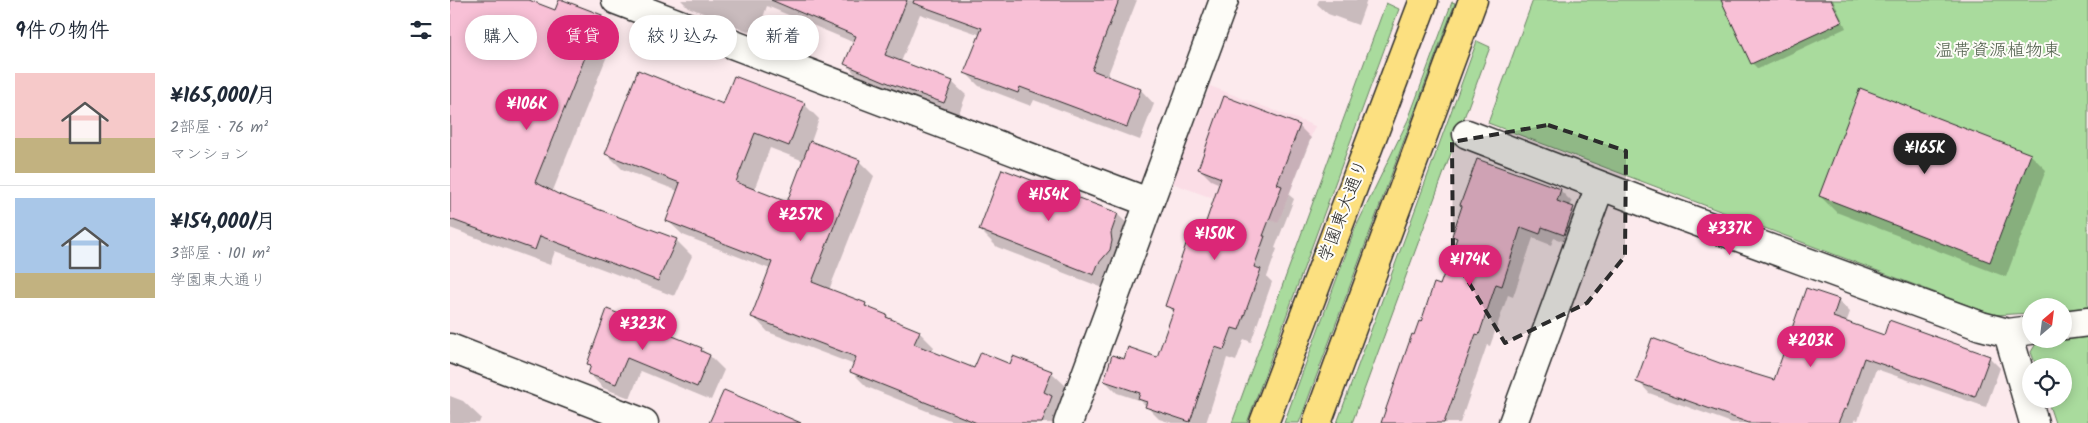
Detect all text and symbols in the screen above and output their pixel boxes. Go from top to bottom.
text: 9件の物件 [15,15,110,48]
chip: 購入 [465,15,537,60]
chip: 賃貸 [547,15,619,60]
chip: 絞り込み [629,15,737,60]
chip: 新着 [747,15,819,60]
icon: filters [407,16,435,44]
park label: 温帯資源植物東 [1935,37,2061,66]
text: ¥165,000/月 [170,80,276,113]
pin: ¥106K [492,88,562,131]
text: ¥106K [506,92,548,117]
icon: home [55,93,115,153]
text: 2部屋 · 76 m² [170,115,268,140]
pin: ¥165K [1890,132,1960,175]
text: ¥165K [1904,136,1946,161]
text: マンション [170,142,249,167]
street label: 学園東大通り [1311,155,1377,267]
pin: ¥154K [1014,180,1084,222]
text: ¥154K [1028,183,1070,208]
pin: ¥257K [766,200,836,242]
text: ¥257K [779,203,823,228]
text: ¥154,000/月 [170,206,276,239]
pin: ¥337K [1695,214,1765,256]
text: ¥337K [1708,217,1752,242]
icon: home [55,218,115,278]
pin: ¥150K [1180,218,1250,261]
text: ¥150K [1195,222,1235,247]
text: 3部屋 · 101 m² [170,241,270,266]
pin: ¥174K [1435,244,1505,287]
text: ¥174K [1450,248,1490,273]
text: 学園東大通り [170,268,266,293]
north arrow [2022,298,2072,348]
map controls [2022,298,2072,408]
pin: ¥323K [608,308,678,351]
text: ¥323K [620,312,666,337]
pin: ¥203K [1776,326,1846,368]
text: ¥203K [1788,329,1834,354]
button: locate [2022,358,2072,408]

